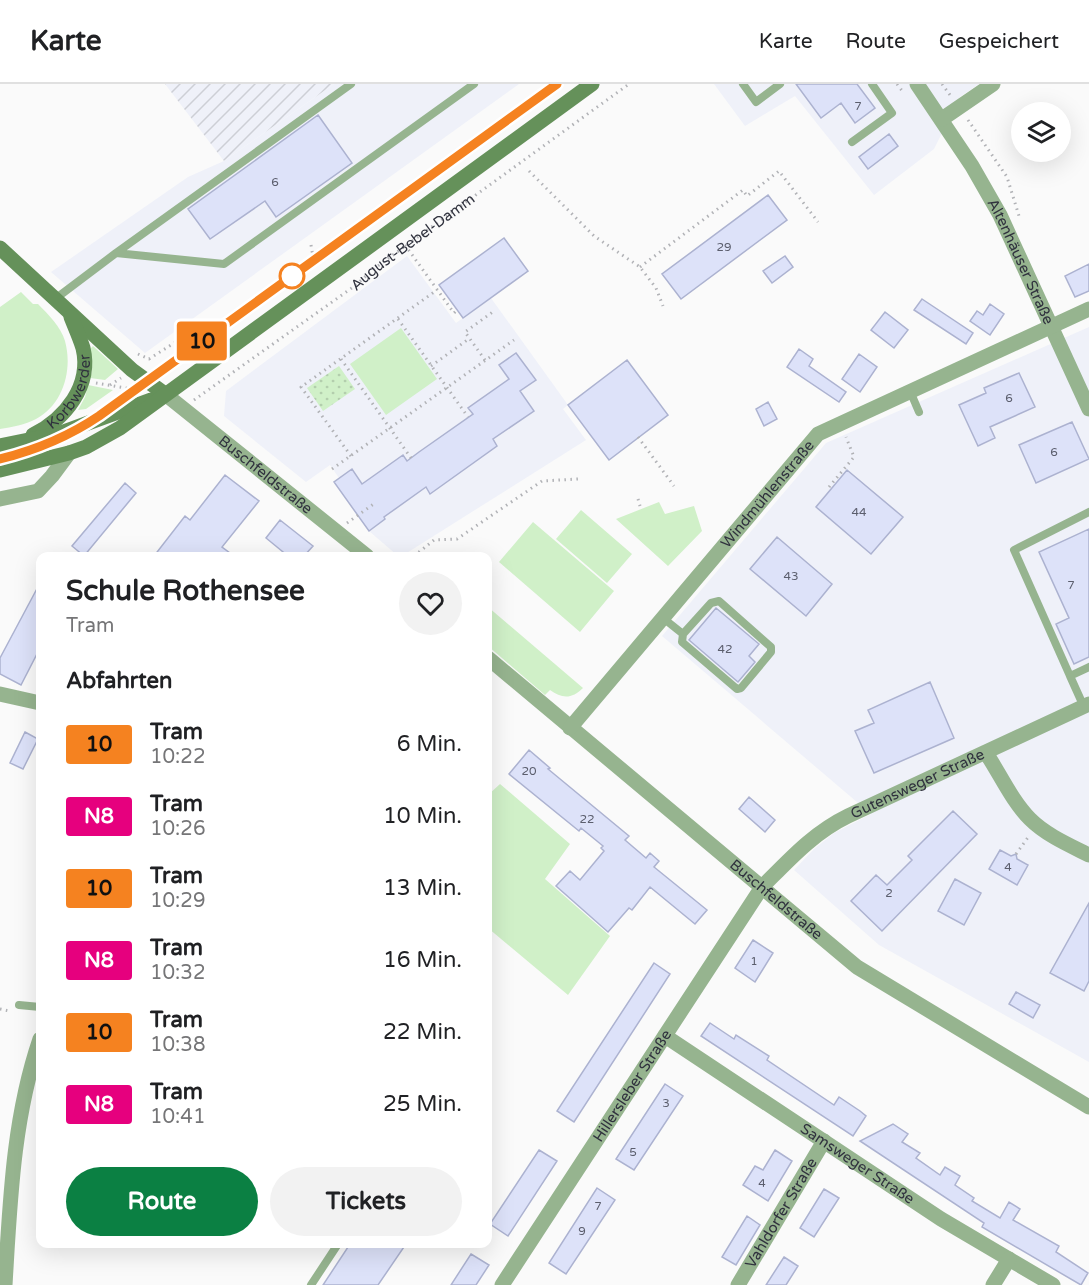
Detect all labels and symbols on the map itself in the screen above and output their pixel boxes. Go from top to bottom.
house number: 7 [854,99,862,113]
house number: 6 [271,175,279,189]
street label: August-Bebel-Damm [347,190,478,294]
street label: Altenhäuser Straße [984,195,1058,327]
house number: 29 [716,240,732,254]
unlabelled marker [279,263,305,289]
line badge: 10 [175,322,229,360]
street label: Korbwerder [43,353,94,433]
house number: 6 [1005,391,1013,405]
street label: Buschfeldstraße [215,432,316,518]
street label: Windmühlenstraße [717,437,818,552]
house number: 6 [1050,445,1058,459]
house number: 44 [851,505,867,519]
house number: 43 [783,569,799,583]
house number: 7 [1067,578,1075,592]
house number: 42 [717,642,733,656]
street label: Gutensweger Straße [848,745,987,823]
house number: 20 [521,764,537,778]
house number: 22 [579,812,595,826]
street label: Buschfeldstraße [726,855,826,943]
house number: 4 [1004,860,1012,874]
house number: 2 [885,886,893,900]
house number: 1 [750,954,758,968]
street label: Hillersleber Straße [589,1026,675,1145]
house number: 3 [662,1096,670,1110]
street label: Samsweger Straße [797,1119,918,1208]
house number: 5 [629,1145,637,1159]
street label: Vahldorfer Straße [741,1155,821,1271]
house number: 4 [758,1176,766,1190]
house number: 7 [594,1199,602,1213]
house number: 9 [578,1224,586,1238]

